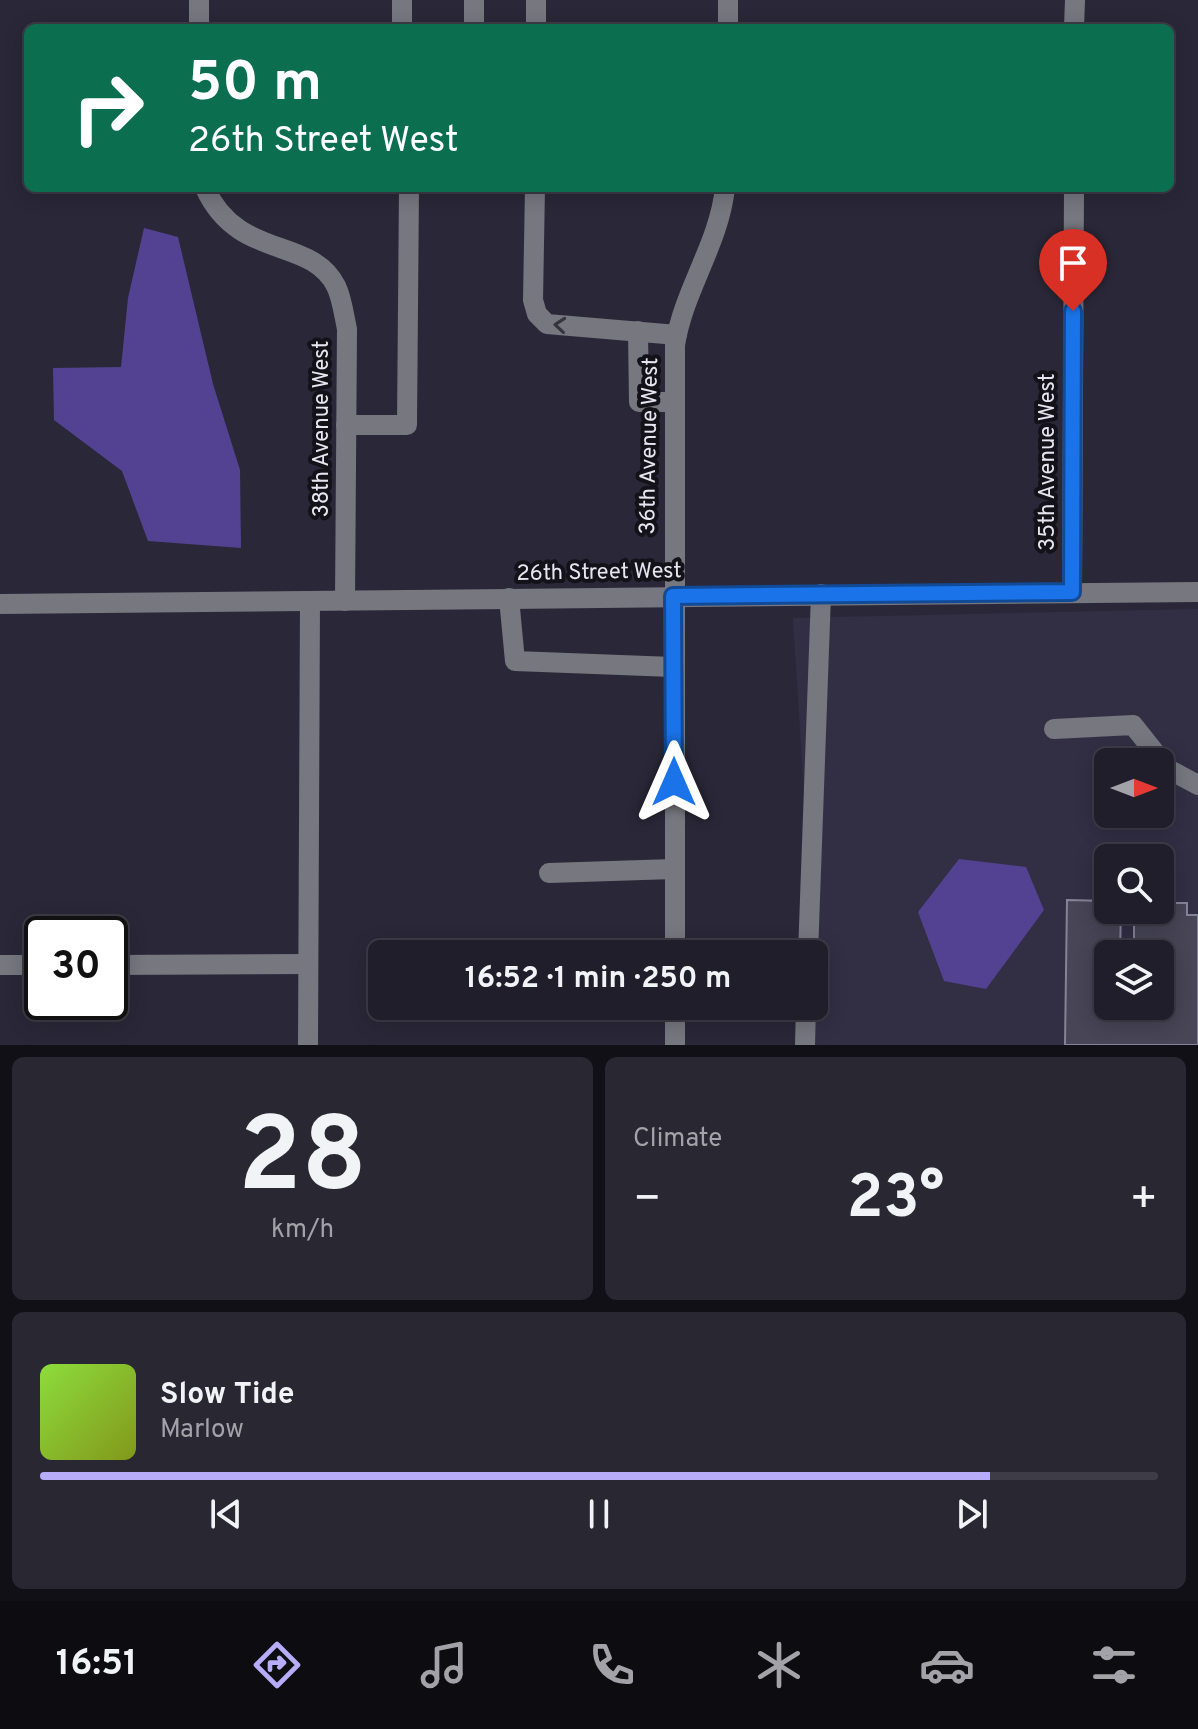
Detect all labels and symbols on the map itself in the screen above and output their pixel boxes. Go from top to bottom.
pin [1039,229,1107,311]
one-way arrow [553,316,566,333]
street label: 38th Avenue West [309,340,336,518]
street label: 36th Avenue West [635,357,665,535]
street label: 35th Avenue West [1035,373,1062,551]
street label: 26th Street West [516,558,682,588]
position arrow [632,740,716,824]
north arrow [1094,748,1174,828]
speed limit sign: 30 [24,916,128,1020]

